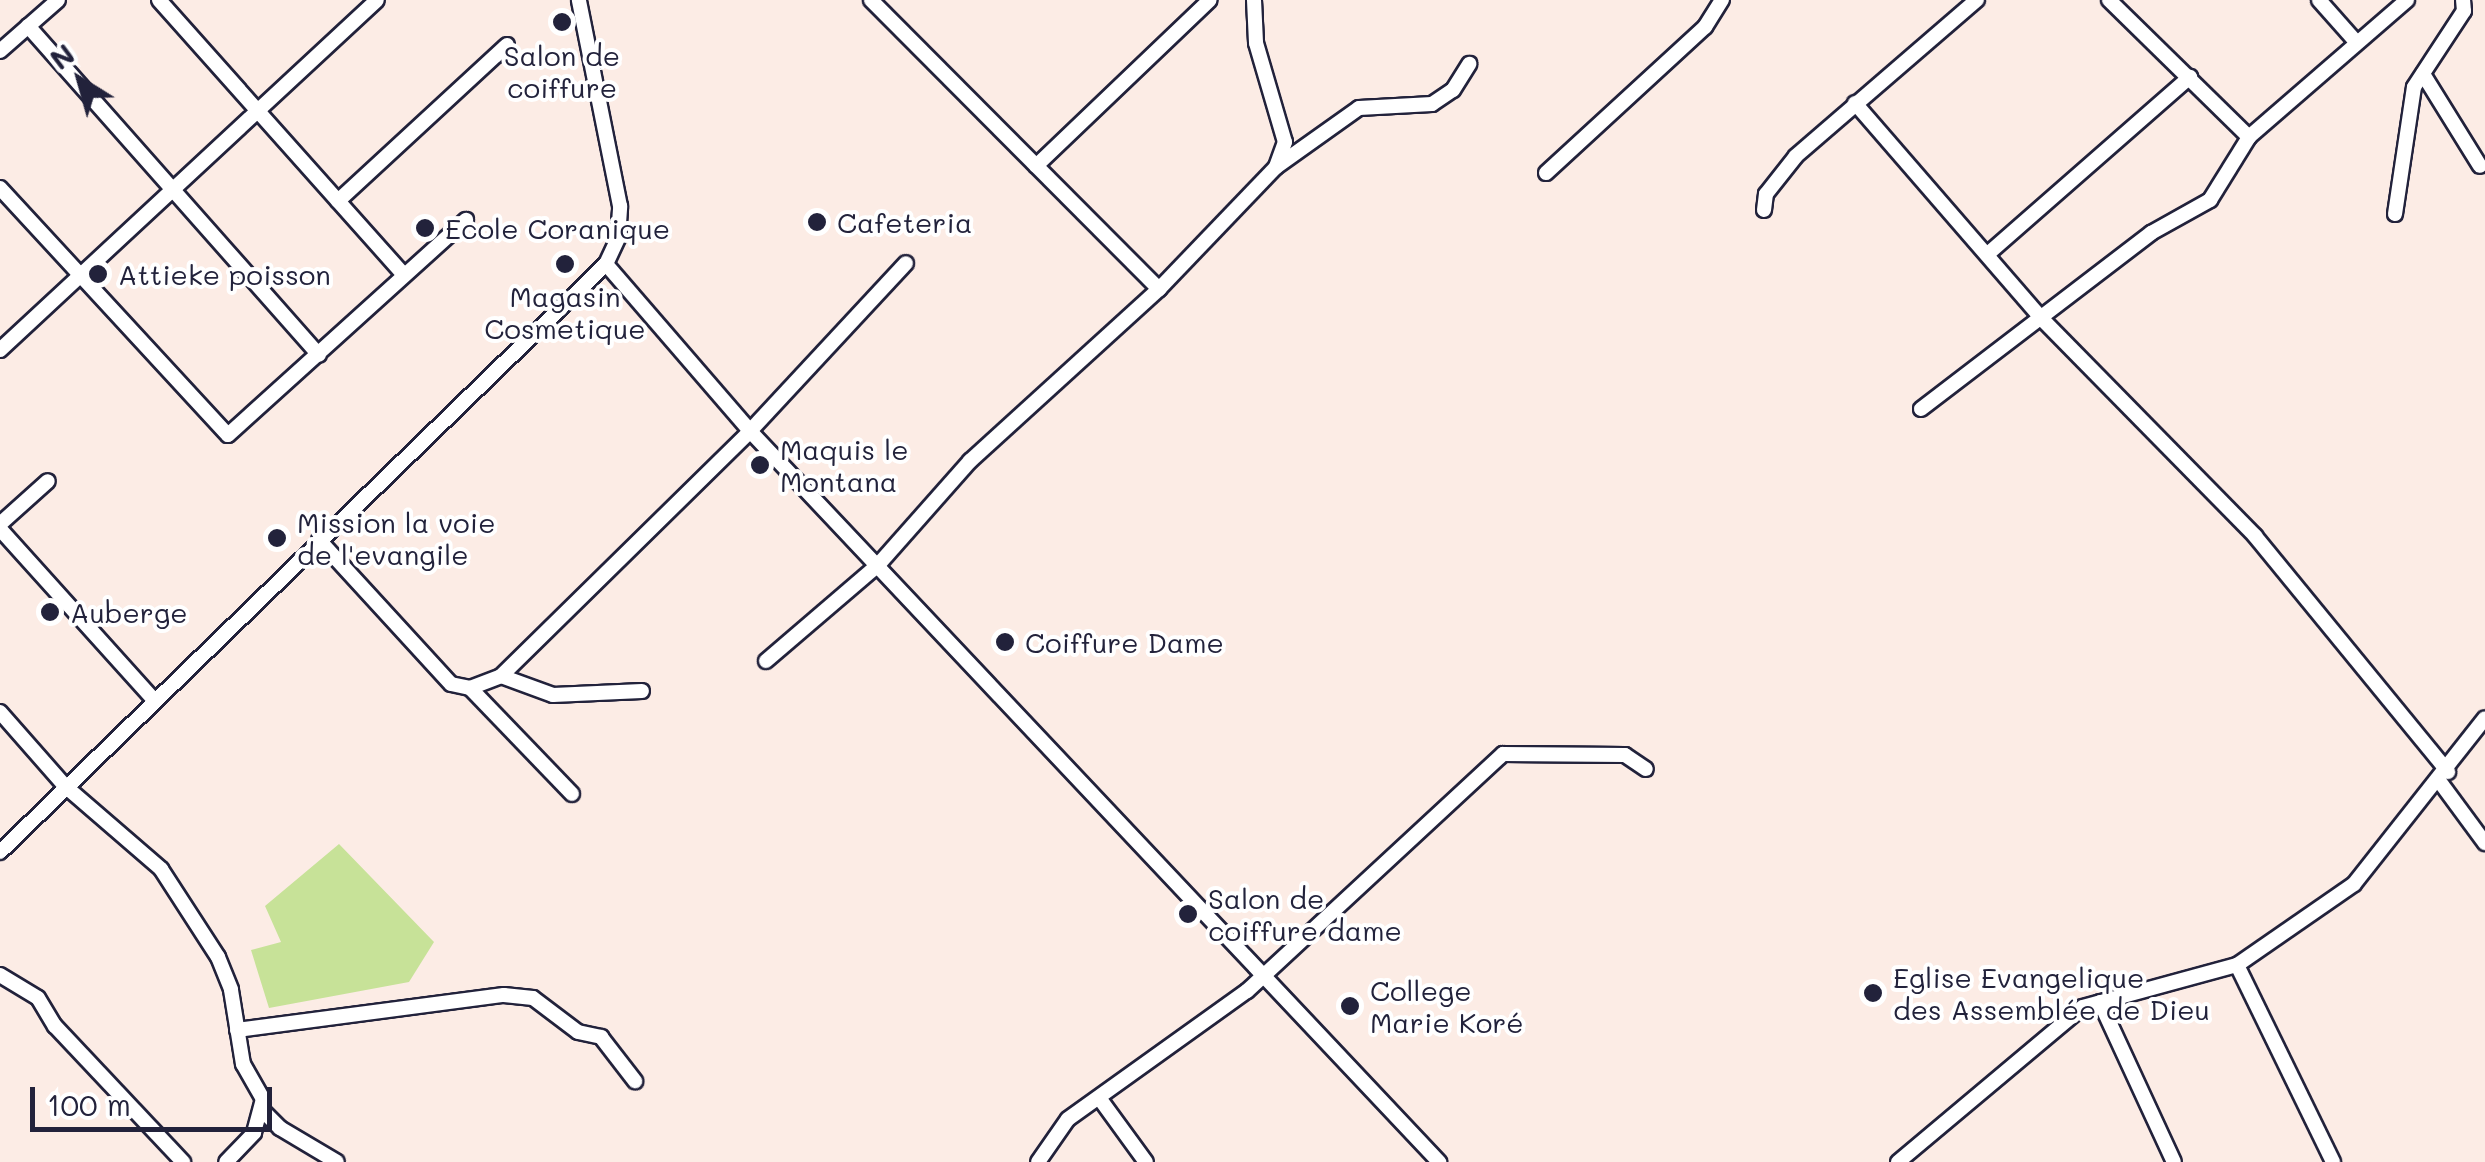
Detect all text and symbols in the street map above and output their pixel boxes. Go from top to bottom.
marker: Salon de coiffure [551,11,573,33]
north arrow [30,30,130,130]
text: N [43,35,81,77]
place label: Salon de coiffure [504,38,620,104]
place label: Cafeteria [837,205,972,239]
place label: Ecole Coranique [445,211,670,245]
marker: Cafeteria [806,211,828,233]
marker: Ecole Coranique [414,217,436,239]
marker: Magasin Cosmetique [554,253,576,275]
place label: Attieke poisson [118,257,331,291]
marker: Attieke poisson [87,263,109,285]
place label: Magasin Cosmetique [484,279,646,345]
place label: Maquis le Montana [780,432,909,498]
marker: Maquis le Montana [749,454,771,476]
place label: Mission la voie de l'evangile [297,505,495,571]
marker: Mission la voie de l'evangile [266,527,288,549]
place label: Auberge [70,595,187,629]
marker: Auberge [39,601,61,623]
place label: Coiffure Dame [1025,625,1224,659]
marker: Coiffure Dame [994,631,1016,653]
place label: Salon de coiffure dame [1208,881,1402,947]
marker: Salon de coiffure dame [1177,903,1199,925]
place label: Eglise Evangelique des Assemblée de Dieu [1893,960,2210,1026]
place label: College Marie Koré [1370,973,1524,1039]
marker: Eglise Evangelique des Assemblée de Dieu [1862,982,1884,1004]
marker: College Marie Koré [1339,995,1361,1017]
scale bar [35,1067,278,1129]
text: 100 m [47,1084,131,1124]

